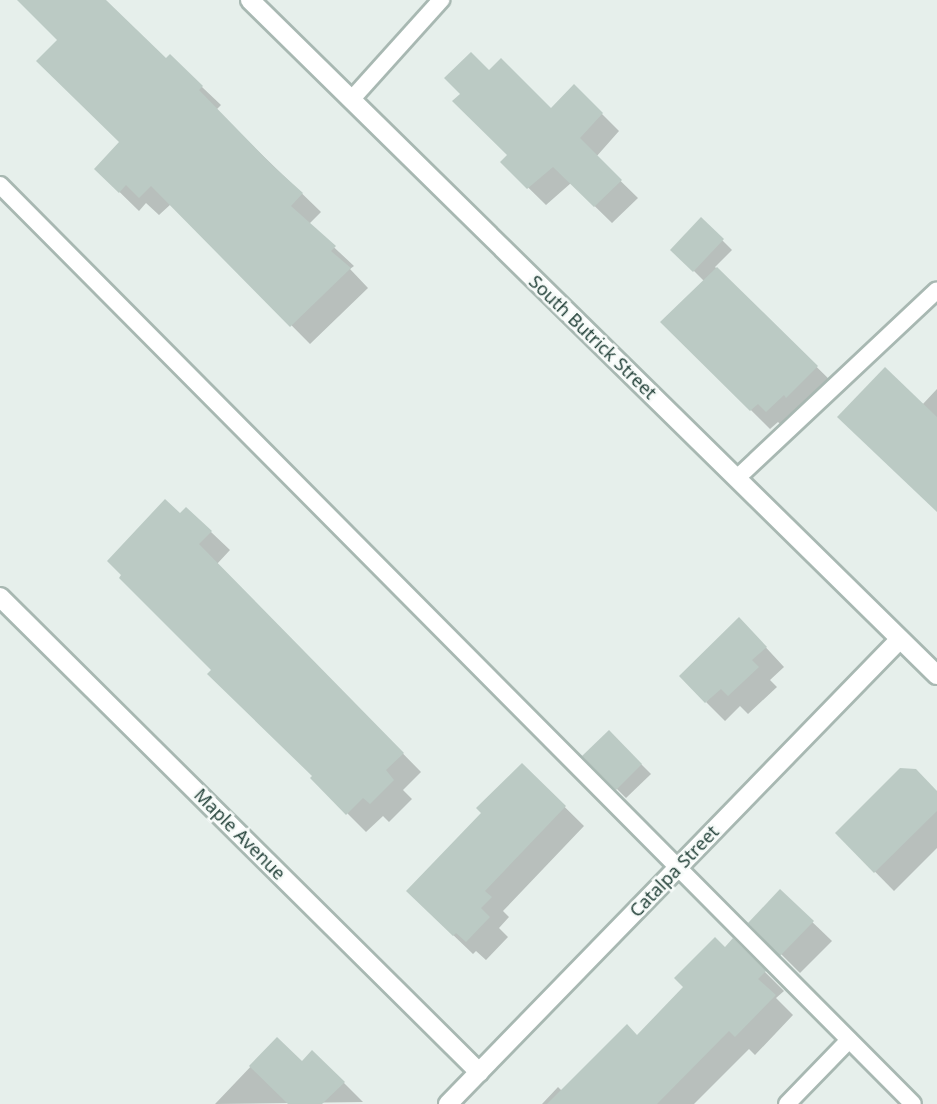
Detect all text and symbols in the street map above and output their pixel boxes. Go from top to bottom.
street label: South Butrick Street [525,271,661,403]
street label: Maple Avenue [190,784,290,884]
street label: Catalpa Street [625,821,723,921]

